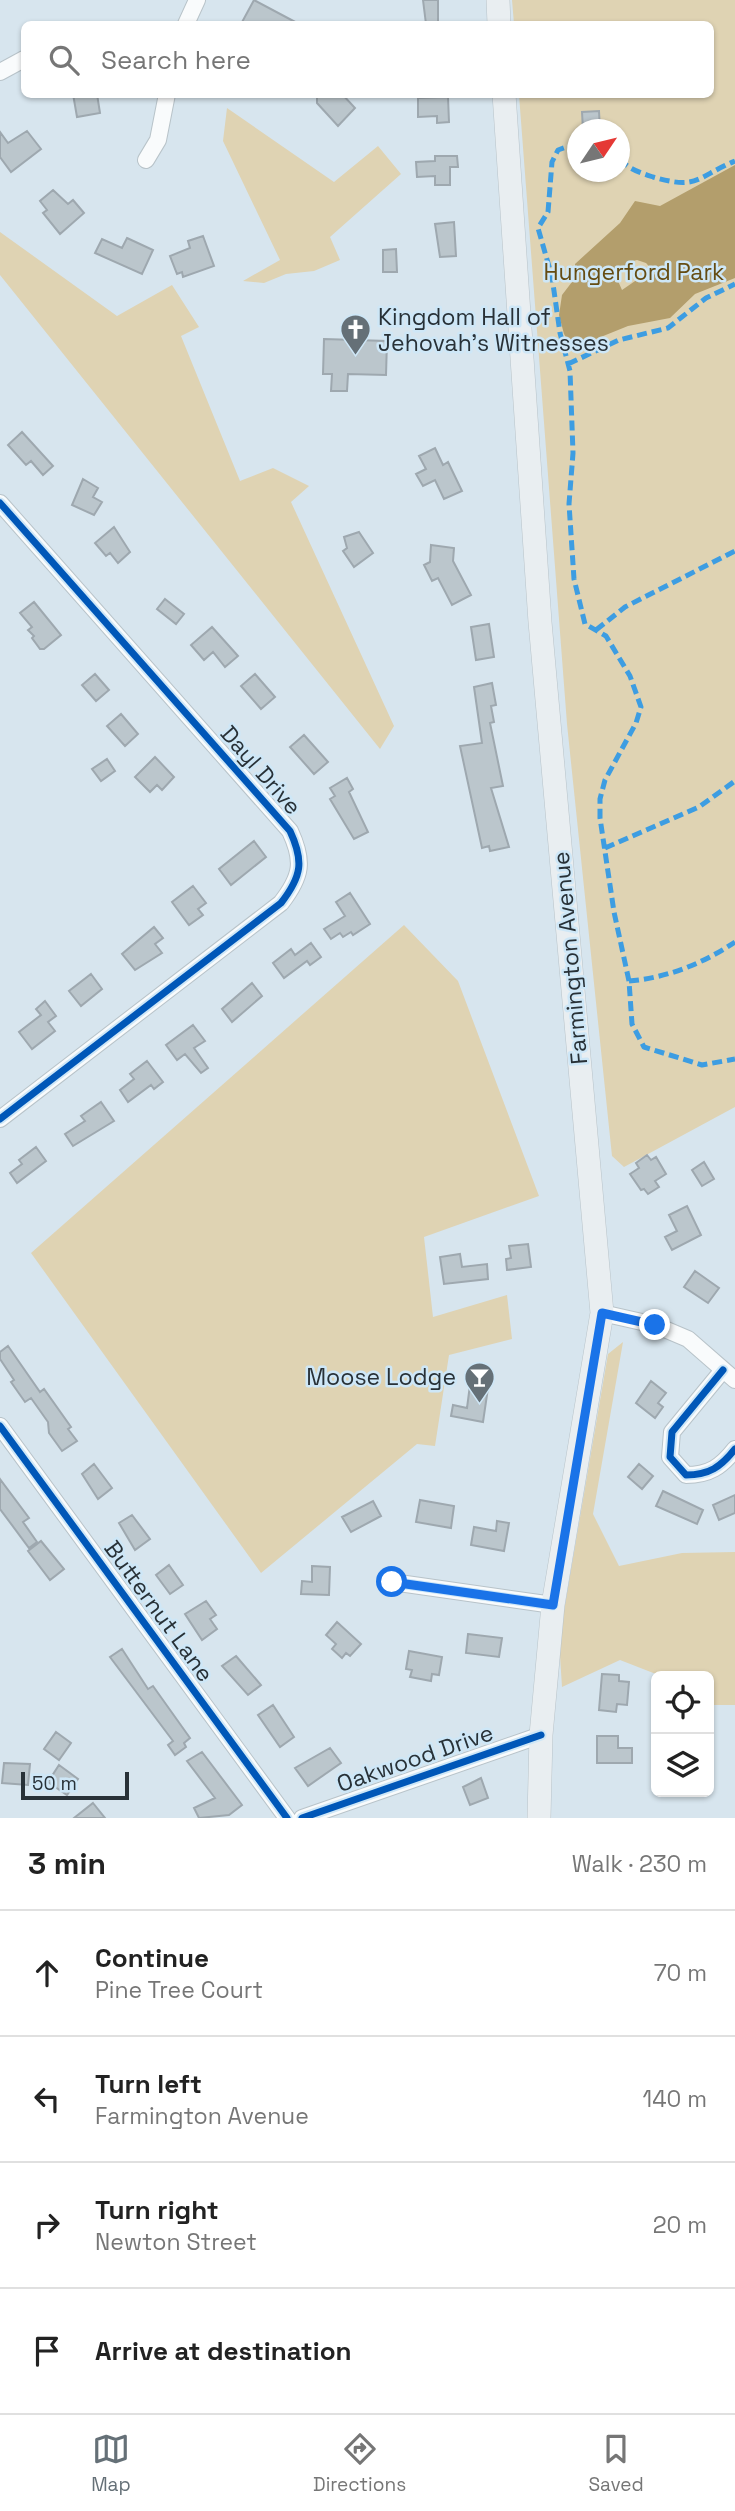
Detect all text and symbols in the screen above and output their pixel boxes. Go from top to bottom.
search box [21,21,714,98]
icon: search [45,41,83,79]
text: Search here [101,43,251,77]
north arrow [567,119,630,182]
park label: Hungerford Park [544,257,724,287]
place label: Kingdom Hall of Jehovah's Witnesses [378,302,609,358]
church icon: Kingdom Hall of Jehovah's Witnesses [338,313,372,357]
street label: Dayl Drive [214,719,308,821]
street label: Farmington Avenue [546,850,594,1066]
route end [639,1309,670,1340]
bar icon: Moose Lodge [462,1360,496,1404]
place label: Moose Lodge [306,1362,456,1392]
street label: Butternut Lane [98,1534,220,1688]
route start [376,1566,407,1597]
map controls [651,1671,714,1797]
button: locate [651,1671,714,1734]
street label: Oakwood Drive [333,1717,497,1799]
button: layers [651,1734,714,1797]
scale bar [21,1769,130,1801]
text: 50 m [32,1771,77,1796]
text: 3 min [28,1844,106,1883]
text: Walk · 230 m [572,1849,707,1879]
text: Continue [95,1941,209,1975]
icon: ahead [28,1954,66,1992]
text: 70 m [654,1958,707,1988]
text: Pine Tree Court [95,1975,263,2005]
text: Turn left [95,2067,202,2101]
icon: left [28,2080,66,2118]
text: 140 m [643,2084,707,2114]
text: Farmington Avenue [95,2101,309,2131]
text: Turn right [95,2193,219,2227]
icon: right [28,2206,66,2244]
text: 20 m [653,2210,707,2240]
text: Newton Street [95,2227,257,2257]
icon: arrive [28,2332,66,2370]
text: Arrive at destination [95,2334,352,2368]
tab: Map [91,2430,131,2497]
tab: Directions [313,2430,406,2497]
tab: Saved [588,2430,644,2497]

